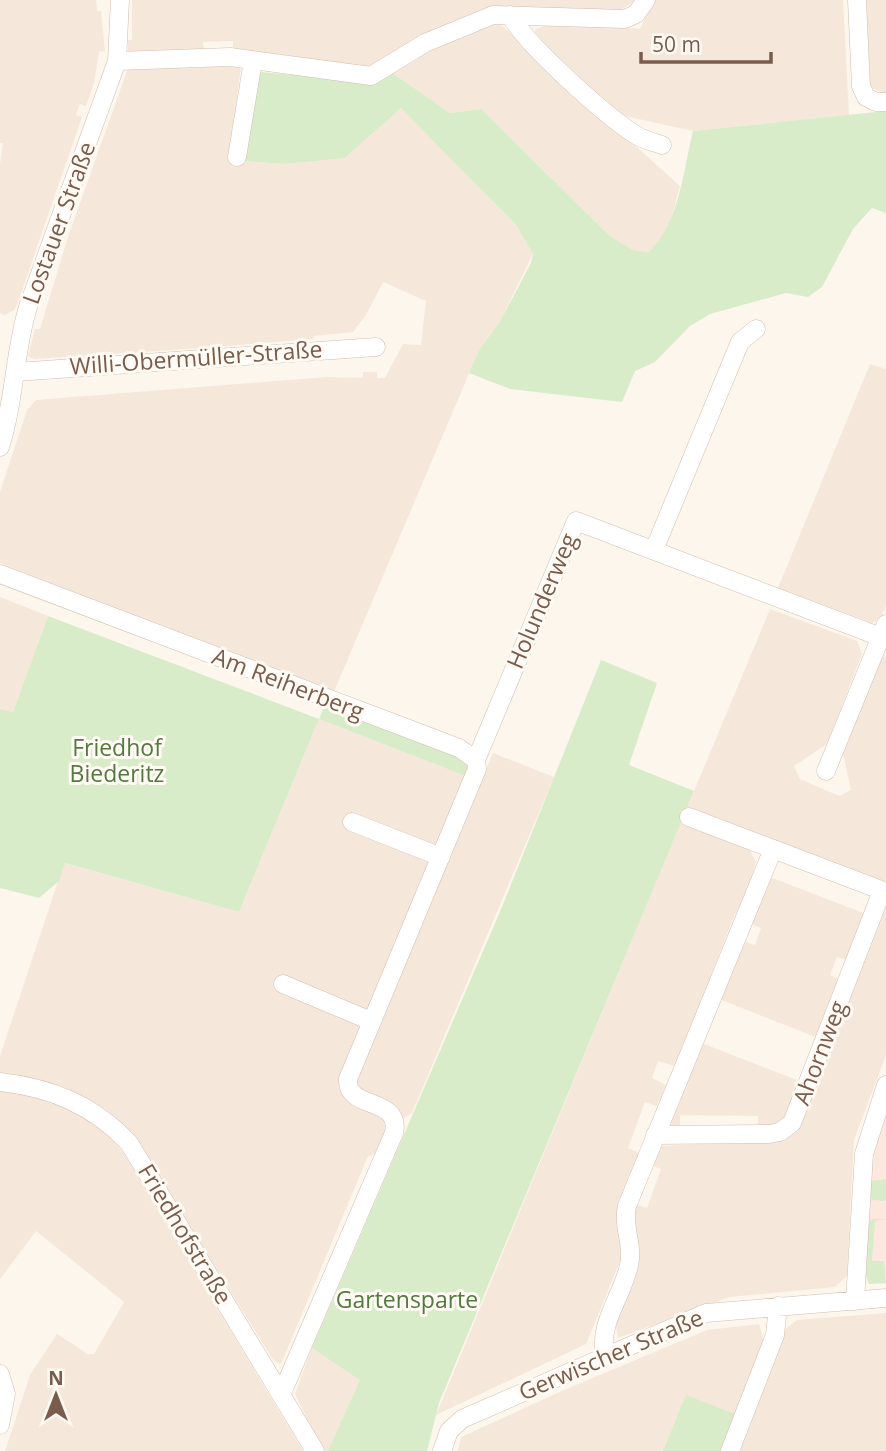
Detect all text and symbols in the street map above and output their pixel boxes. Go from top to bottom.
scale bar [641,21,770,65]
text: 50 m [652,30,701,58]
street label: Lostauer Straße [14,137,102,308]
street label: Willi-Obermüller-Straße [69,332,323,382]
street label: Holunderweg [498,527,584,673]
street label: Am Reiherberg [208,639,369,727]
park label: Friedhof Biederitz [70,731,164,789]
street label: Ahornweg [785,995,854,1109]
street label: Friedhofstraße [131,1157,240,1310]
park label: Gartensparte [336,1283,478,1315]
street label: Gerwischer Straße [514,1301,708,1407]
north arrow [21,1360,91,1430]
text: N [48,1365,64,1391]

